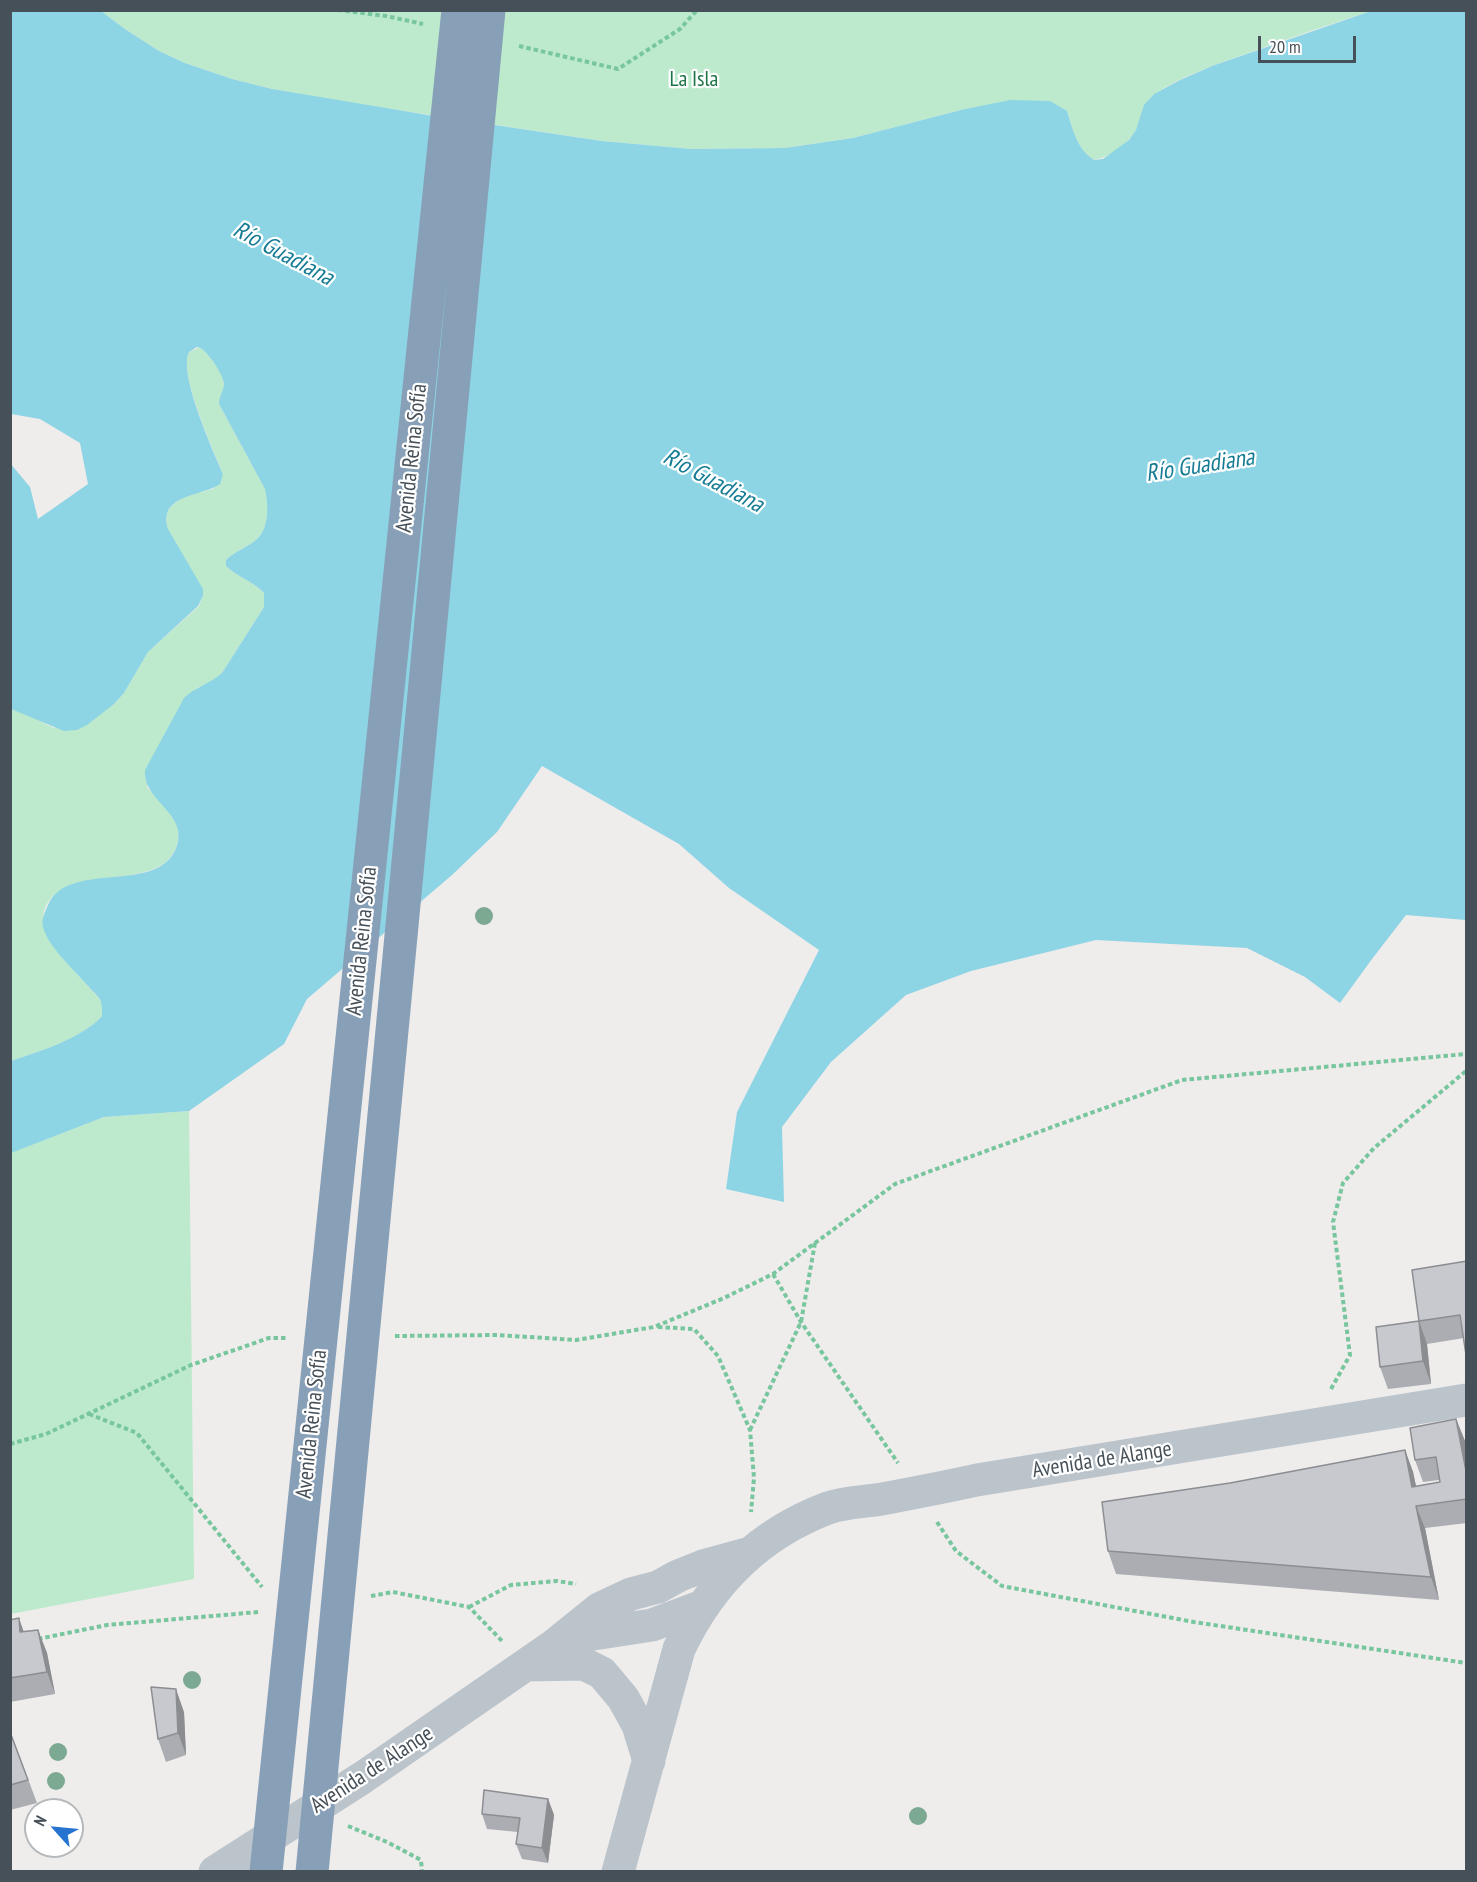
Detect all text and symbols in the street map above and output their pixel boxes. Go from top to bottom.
scale bar [1261,24,1358,62]
text: 20 m [1269,35,1301,58]
park label: La Isla [670,67,718,93]
water label: Río Guadiana [228,216,338,292]
street label: Avenida Reina Sofía [391,382,433,534]
water label: Río Guadiana [658,443,768,519]
water label: Río Guadiana [1144,443,1256,489]
street label: Avenida Reina Sofía [341,865,383,1017]
street label: Avenida Reina Sofía [291,1348,333,1500]
street label: Avenida de Alange [1030,1436,1174,1484]
street label: Avenida de Alange [306,1721,438,1819]
north arrow [24,1798,84,1858]
text: N [29,1812,51,1829]

